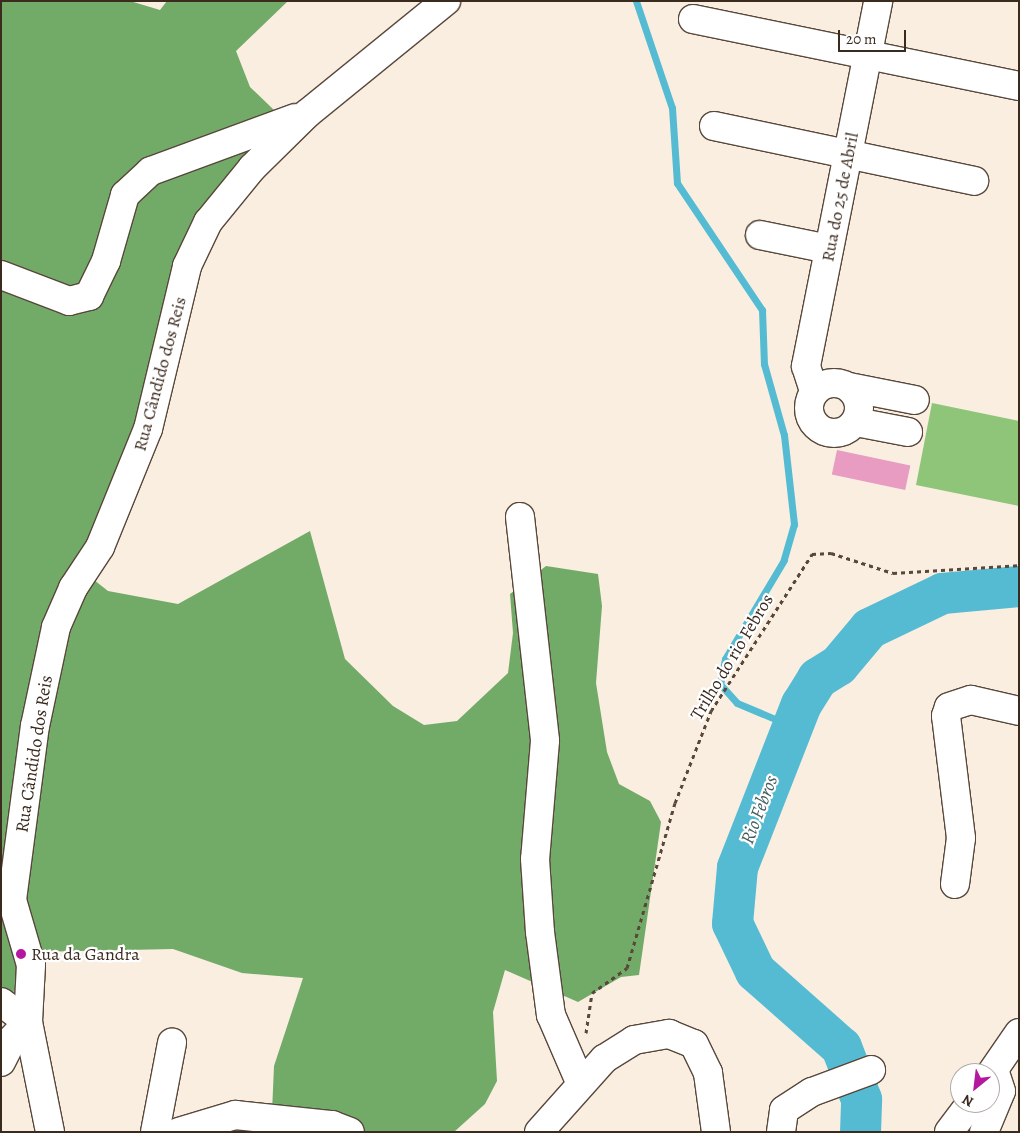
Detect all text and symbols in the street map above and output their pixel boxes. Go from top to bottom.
scale bar [840,20,908,52]
text: 20 m [846,29,877,49]
street label: Rua do 25 de Abril [817,131,863,263]
street label: Rua Cândido dos Reis [129,294,191,454]
street label: Trilho do rio Febros [686,590,778,724]
street label: Rua Cândido dos Reis [11,674,57,834]
water label: Rio Febros [737,773,783,847]
place label: Rua da Gandra [31,943,140,965]
marker: Rua da Gandra [15,948,27,960]
north arrow [950,1063,1000,1113]
text: N [959,1090,977,1111]

